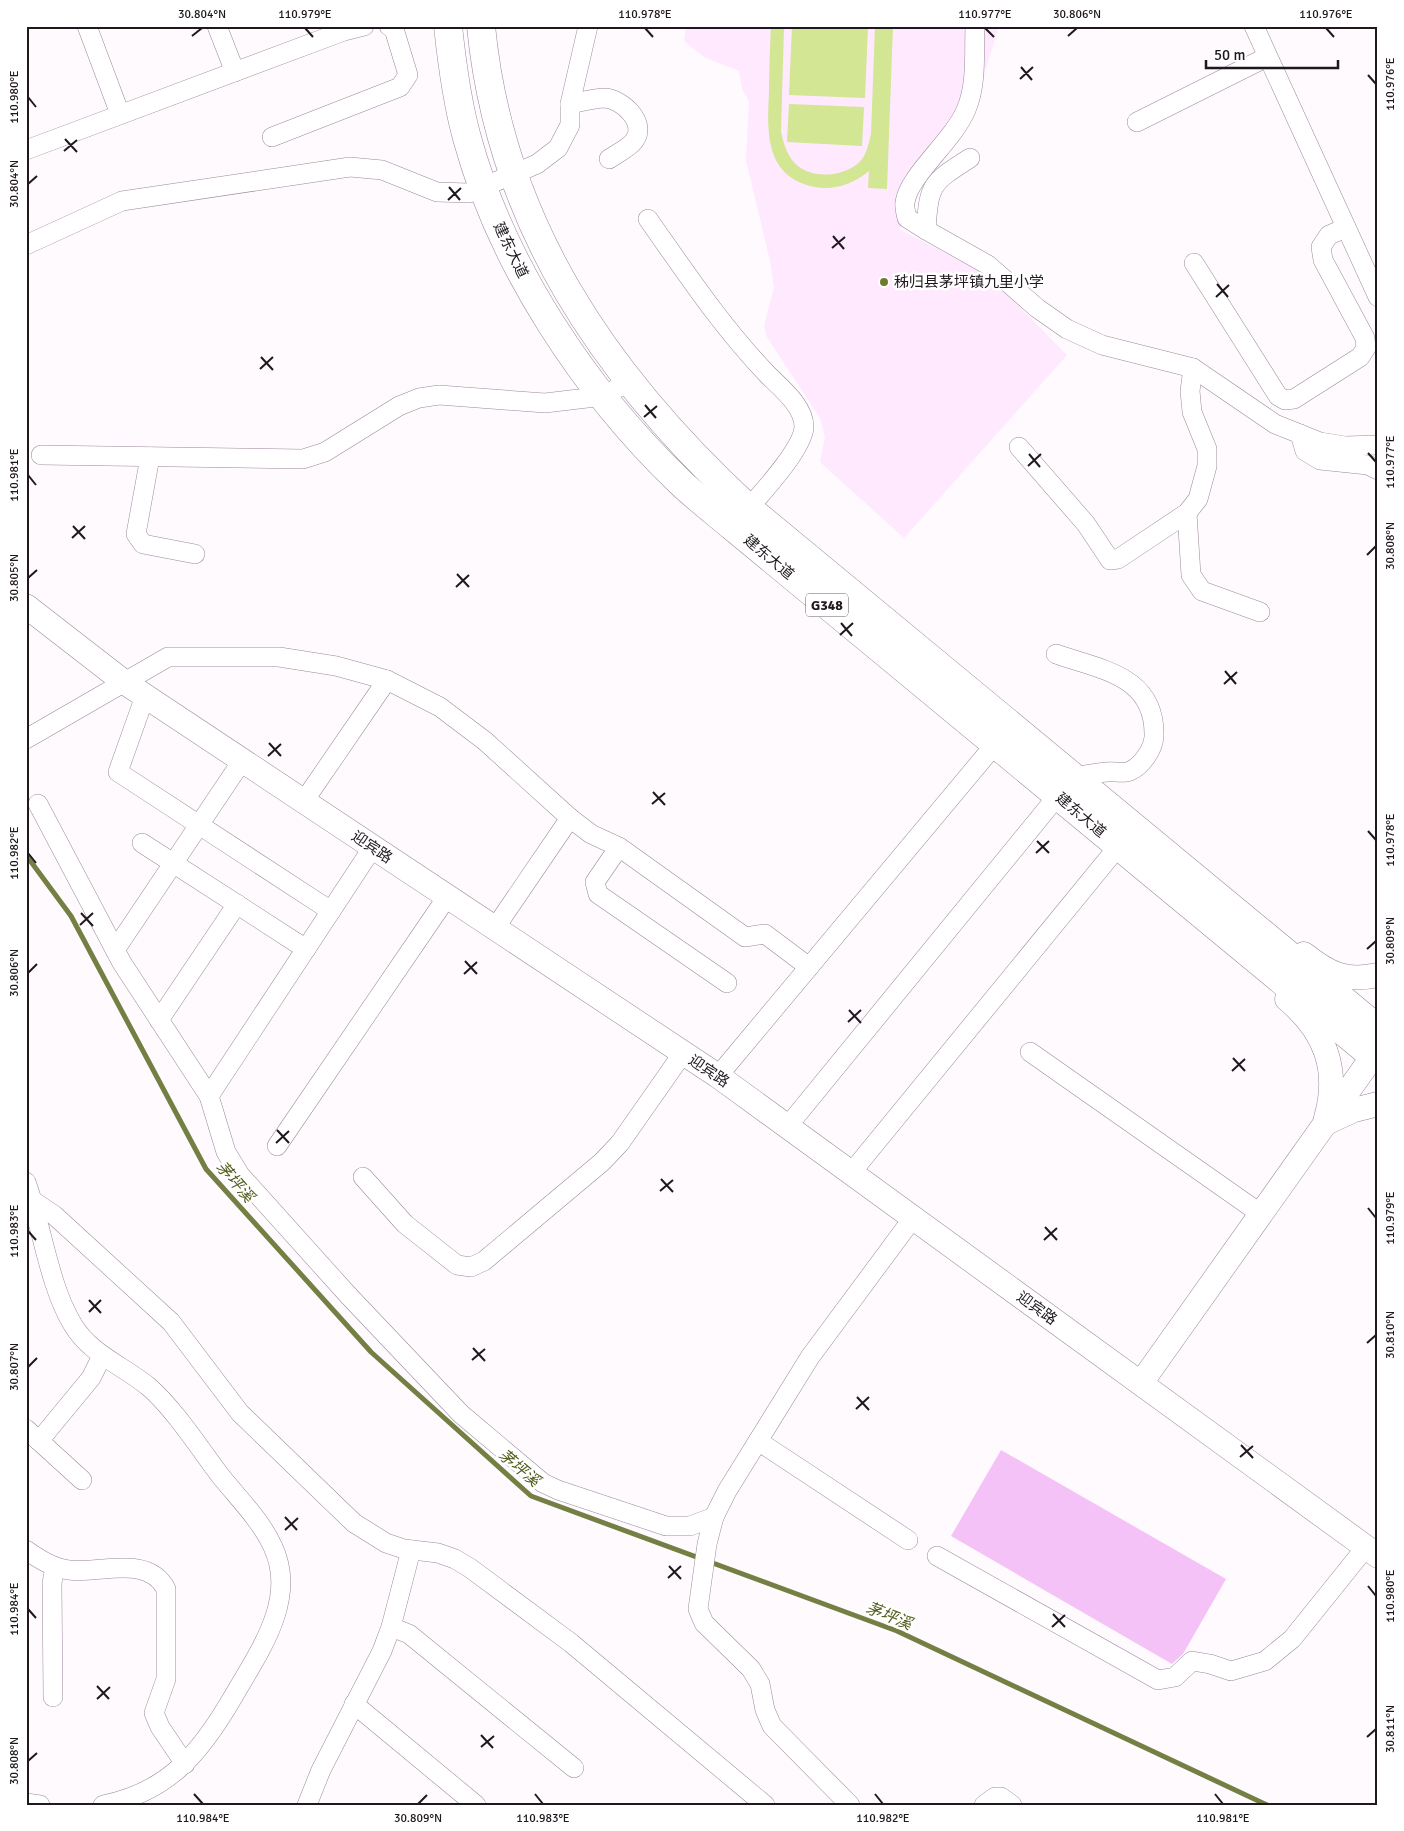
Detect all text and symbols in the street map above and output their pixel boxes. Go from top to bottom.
text: 30.804°N [178,7,226,22]
text: 110.979°E [278,7,332,22]
text: 110.978°E [618,7,672,22]
text: 110.977°E [958,7,1012,22]
text: 30.806°N [1053,7,1101,22]
text: 110.976°E [1299,7,1353,22]
scale bar [1206,38,1339,70]
text: 50 m [1214,46,1245,64]
text: 110.976°E [1383,57,1398,111]
text: 110.980°E [7,70,22,124]
text: 30.804°N [7,160,22,208]
street label: 建东大道 [490,219,532,281]
place label: 秭归县茅坪镇九里小学 [894,273,1044,291]
marker: 秭归县茅坪镇九里小学 [878,276,890,288]
text: 110.977°E [1383,435,1398,489]
text: 110.981°E [7,448,22,502]
text: 30.808°N [1383,522,1398,570]
street label: 建东大道 [740,531,798,583]
text: 30.805°N [7,554,22,602]
road number: G348 [806,594,848,616]
street label: 建东大道 [1052,789,1110,841]
text: 110.978°E [1383,813,1398,867]
text: 110.982°E [7,826,22,880]
street label: 迎宾路 [348,827,396,867]
text: 30.809°N [1383,917,1398,965]
text: 30.806°N [7,949,22,997]
street label: 迎宾路 [685,1051,733,1091]
water label: 茅坪溪 [212,1157,260,1208]
text: 110.979°E [1383,1191,1398,1245]
text: 110.983°E [7,1204,22,1258]
street label: 迎宾路 [1014,1287,1060,1329]
text: 30.810°N [1383,1311,1398,1359]
text: 30.807°N [7,1343,22,1391]
water label: 茅坪溪 [494,1445,545,1492]
text: 110.980°E [1383,1569,1398,1623]
text: 110.984°E [7,1582,22,1636]
water label: 茅坪溪 [863,1598,917,1635]
text: 30.811°N [1383,1705,1398,1753]
text: 30.808°N [7,1737,22,1785]
text: 110.984°E [176,1811,230,1826]
text: 30.809°N [394,1811,442,1826]
text: 110.983°E [516,1811,570,1826]
text: 110.982°E [856,1811,910,1826]
text: 110.981°E [1196,1811,1250,1826]

